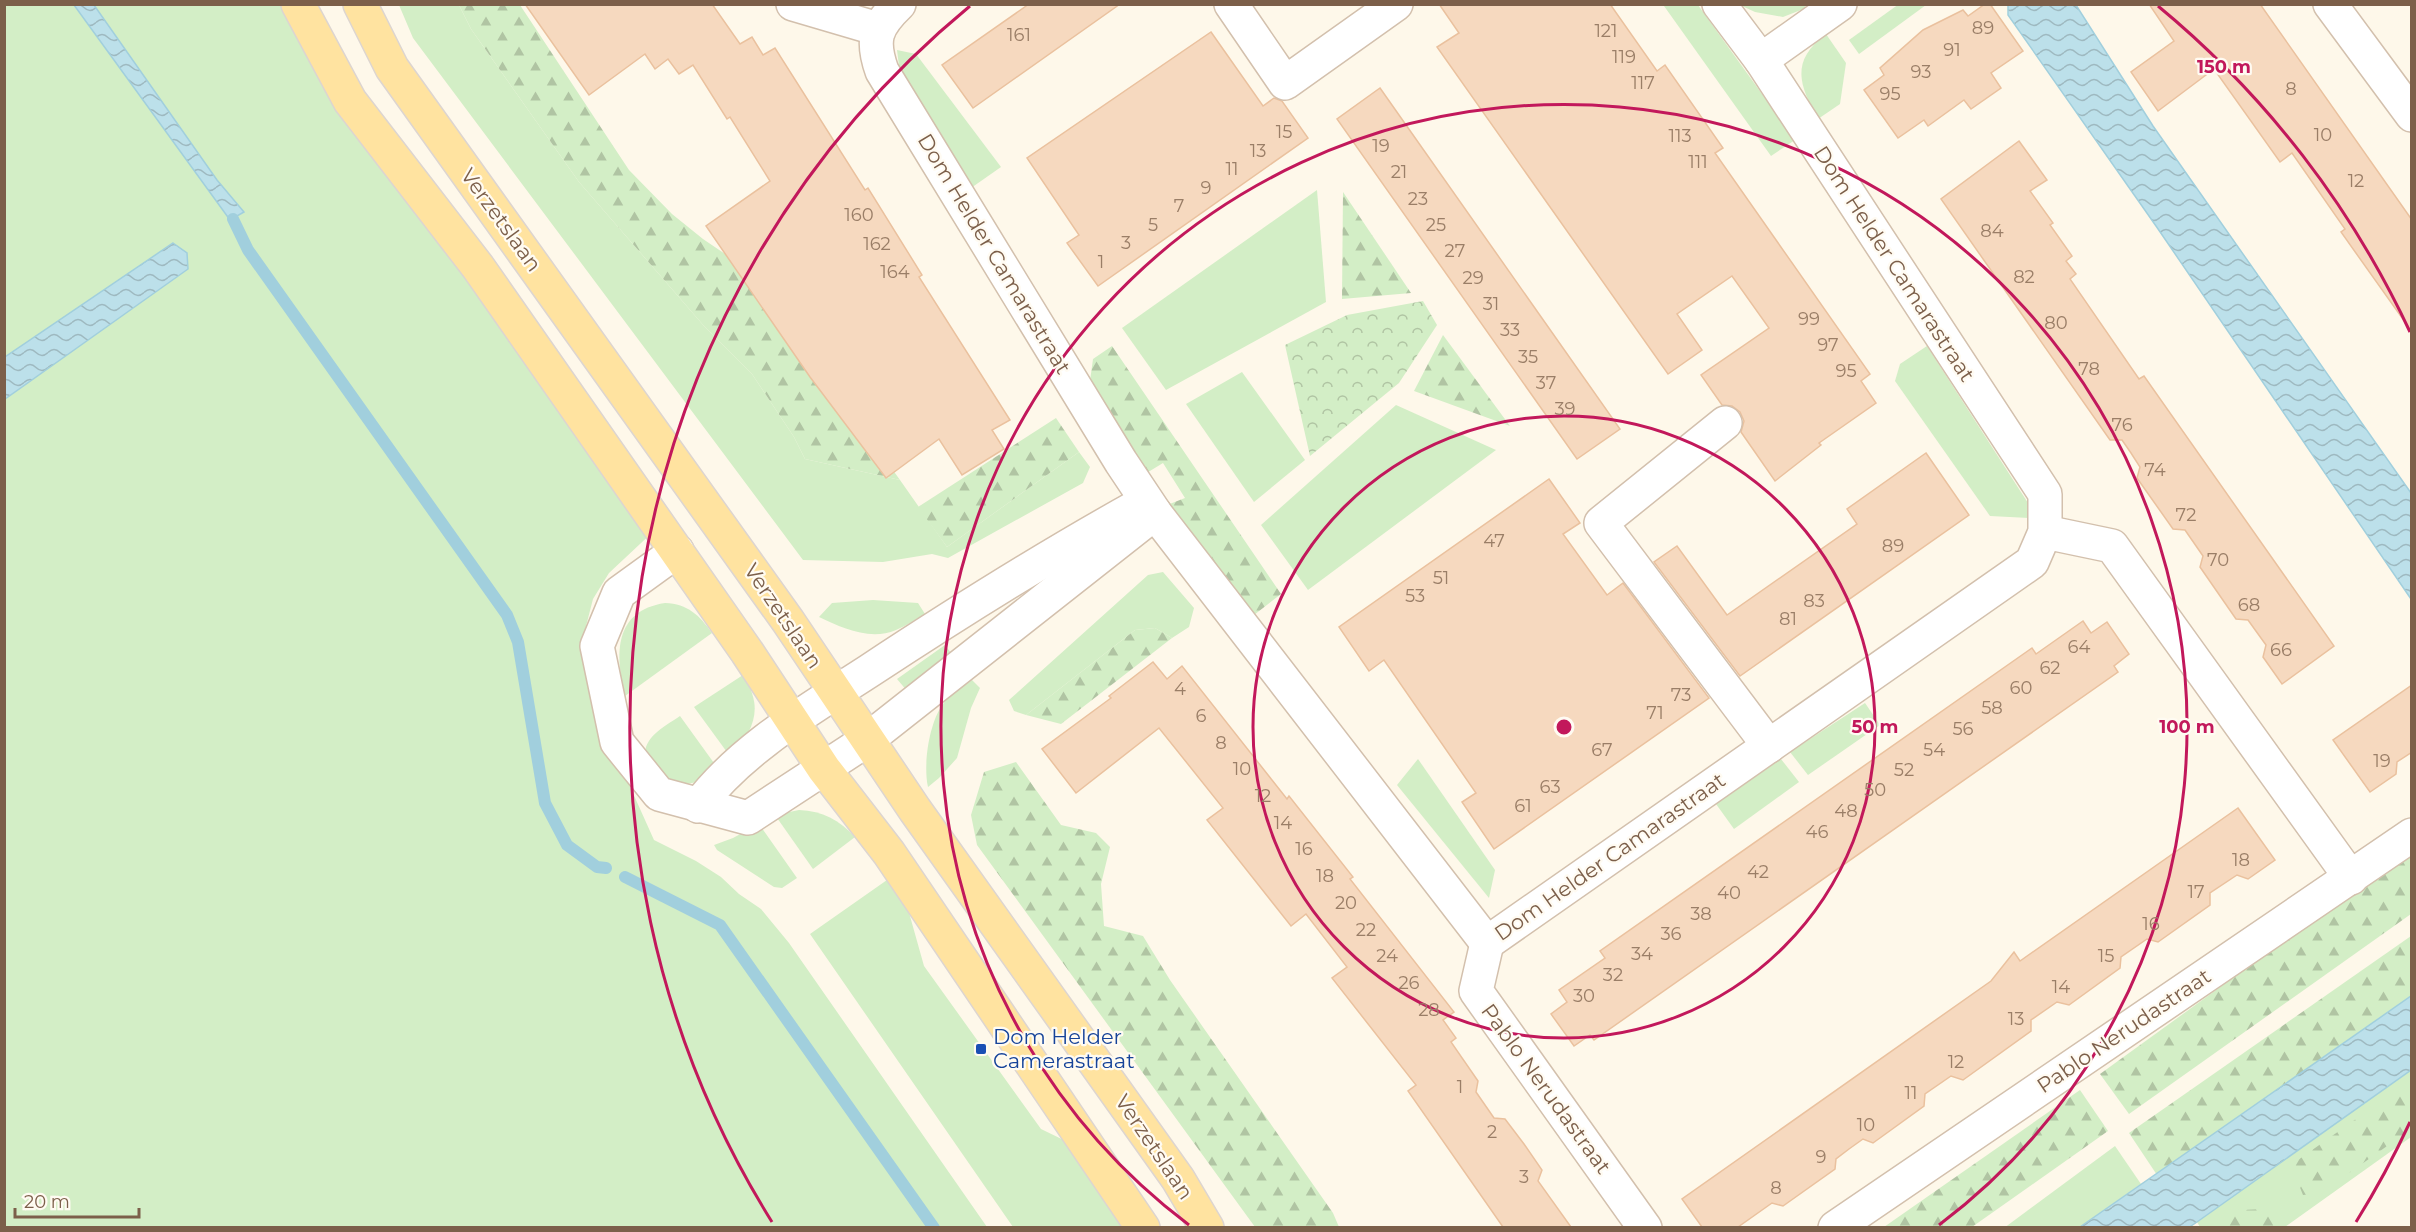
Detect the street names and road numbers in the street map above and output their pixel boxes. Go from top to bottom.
street label: Dom Helder Camarastraat [913,129,1076,378]
street label: Dom Helder Camarastraat [1809,141,1980,386]
street label: Verzetslaan [456,163,547,276]
street label: Verzetslaan [739,558,828,673]
street label: Dom Helder Camarastraat [1490,767,1730,946]
street label: Pablo Nerudastraat [2032,963,2215,1098]
street label: Pablo Nerudastraat [1476,999,1617,1179]
street label: Verzetslaan [1110,1089,1199,1204]

